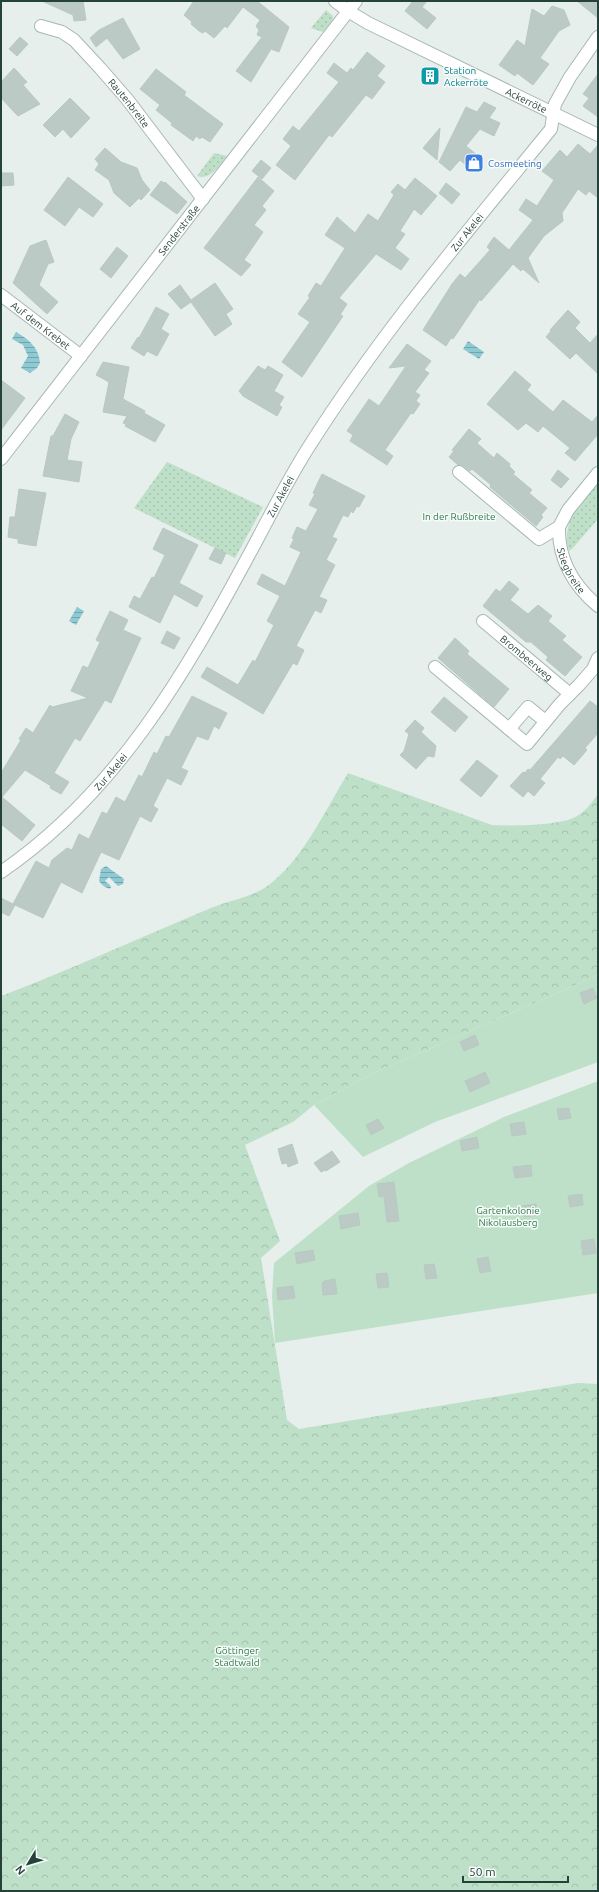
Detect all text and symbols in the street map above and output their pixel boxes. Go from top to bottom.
building icon: Station Ackerröte [419,65,441,87]
place label: Station Ackerröte [444,65,488,88]
street label: Rautenbreite [106,76,152,129]
street label: Ackerröte [504,85,549,115]
shop icon: Cosmeeting [463,152,485,174]
place label: Cosmeeting [488,158,542,169]
street label: Senderstraße [156,203,202,257]
street label: Zur Akelei [448,211,485,253]
street label: Auf dem Krebet [9,299,73,351]
street label: Zur Akelei [265,474,296,519]
park label: In der Rußbreite [423,511,496,522]
street label: Stiegbreite [555,547,588,595]
street label: Brombeerweg [498,633,555,683]
street label: Zur Akelei [92,751,129,792]
park label: Gartenkolonie Nikolausberg [476,1205,540,1228]
park label: Göttinger Stadtwald [214,1645,260,1668]
north arrow [8,1844,48,1884]
scale bar [463,1858,568,1884]
text: N [13,1863,27,1877]
text: 50 m [469,1865,496,1878]

